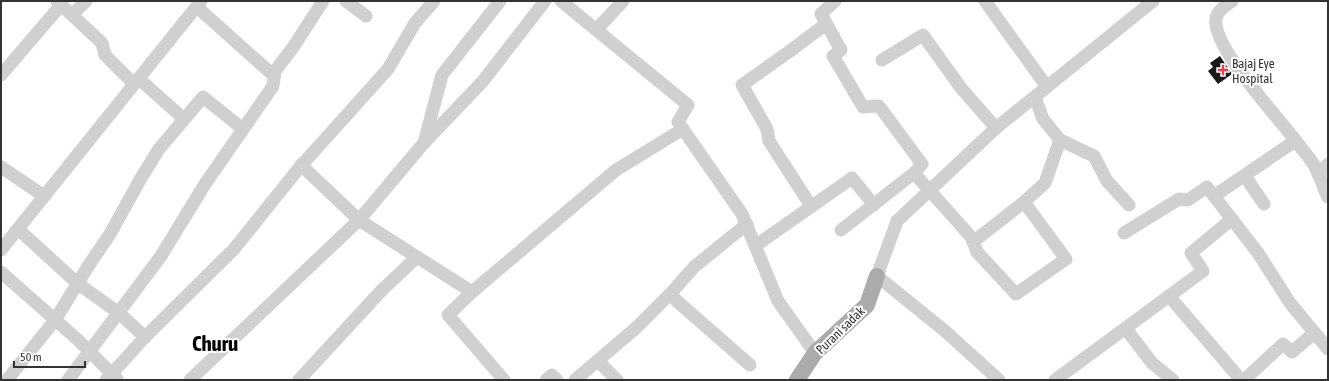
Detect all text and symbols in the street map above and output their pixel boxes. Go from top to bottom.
place label: Bajaj Eye Hospital [1232,56,1275,86]
marker: Bajaj Eye Hospital [1217,64,1229,76]
street label: Purani sadak [813,303,868,357]
district label: Churu [192,331,238,355]
scale bar [14,343,85,369]
text: 50 m [20,350,42,364]

